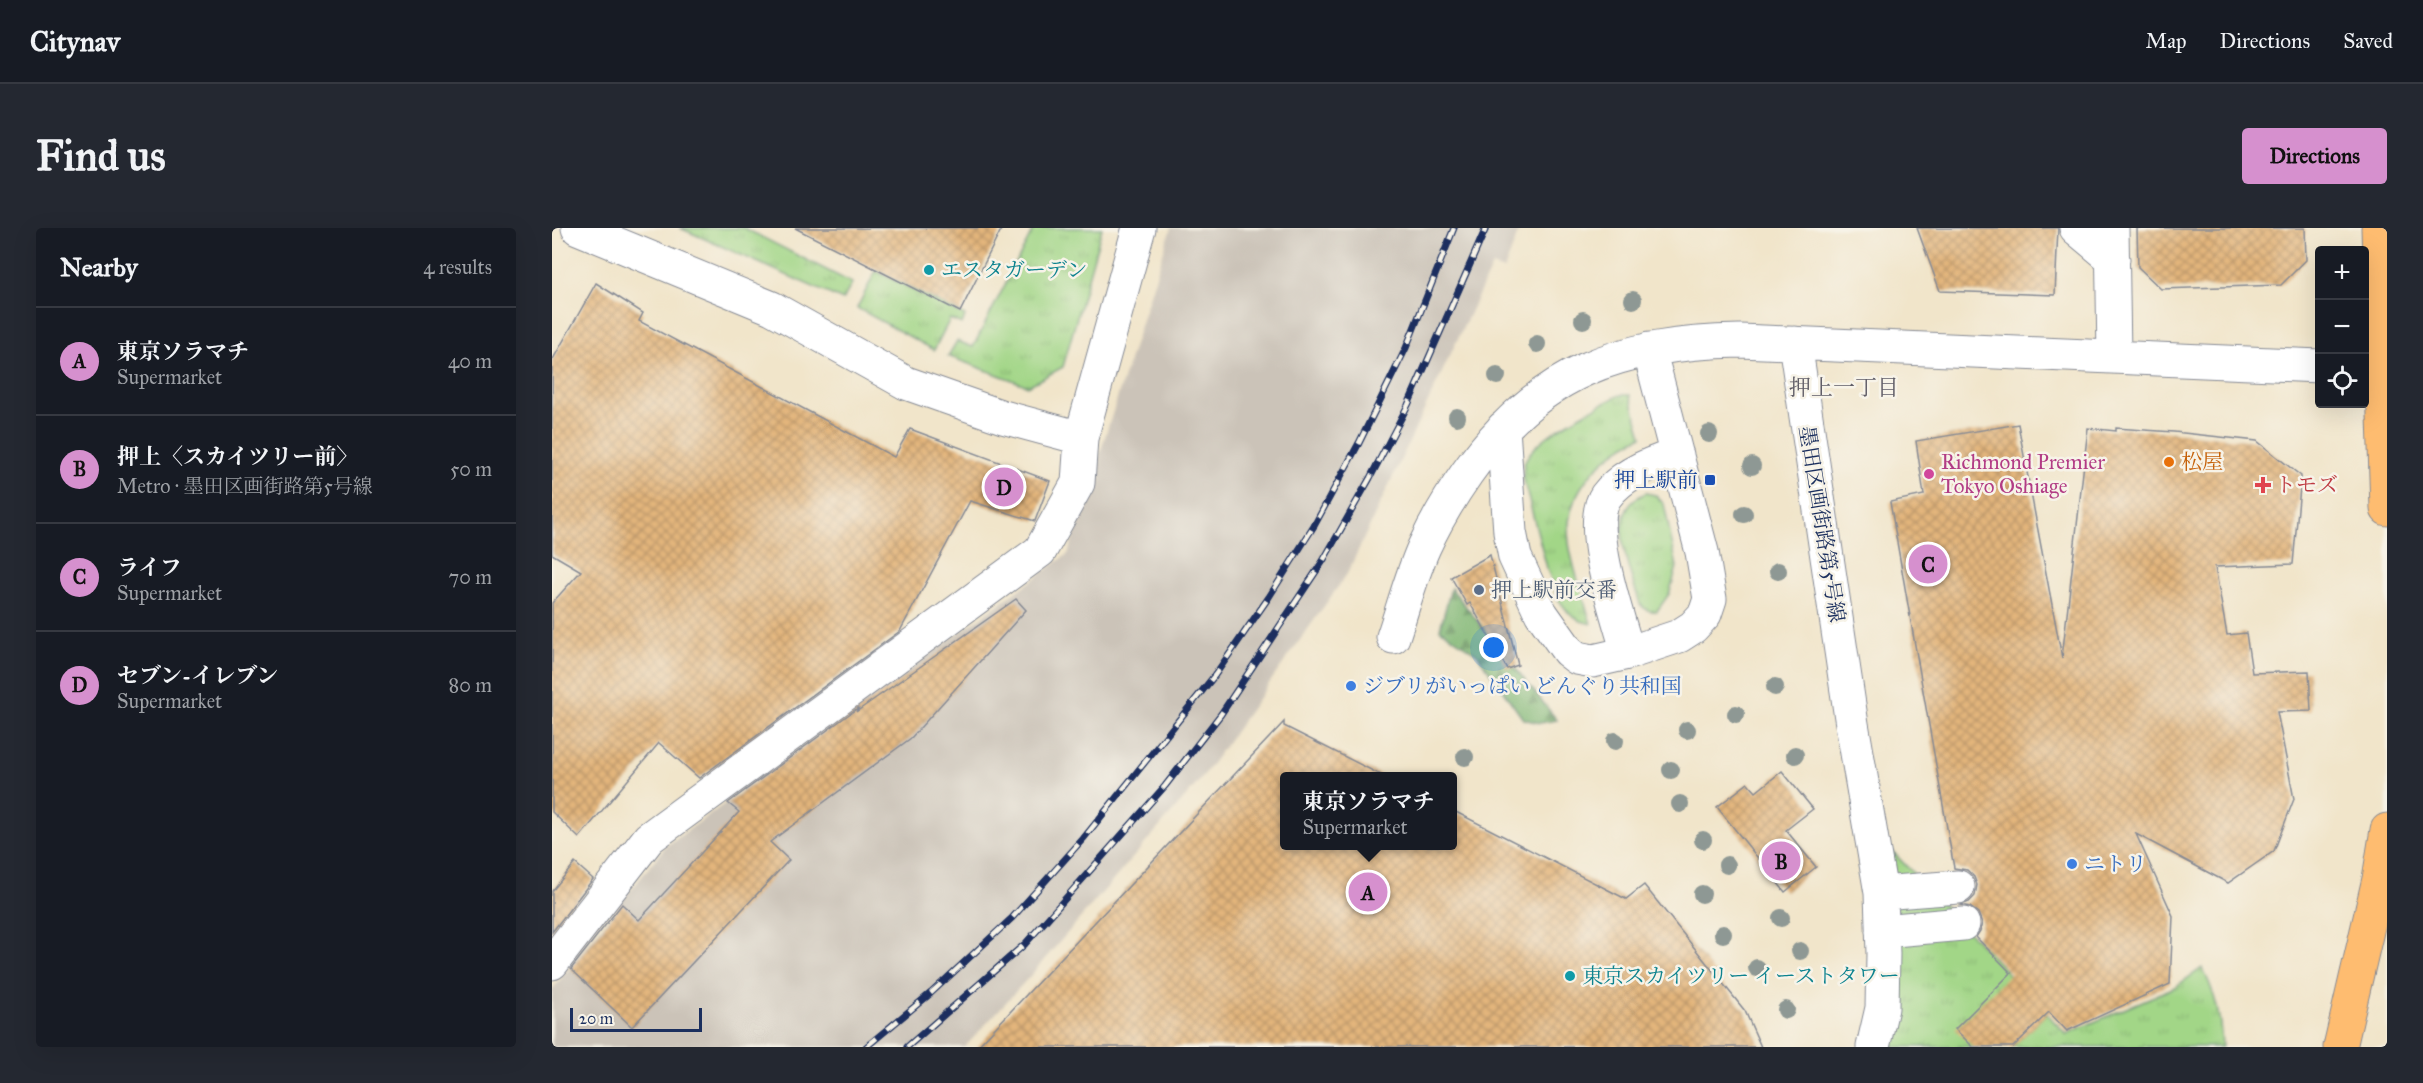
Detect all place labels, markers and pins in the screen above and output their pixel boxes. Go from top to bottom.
place label: エスタガーデン [941,257,1088,283]
marker: エスタガーデン [922,263,936,277]
place label: Richmond Premier Tokyo Oshiage [1941,449,2105,499]
place label: 松屋 [2181,449,2223,475]
marker: 松屋 [2162,455,2176,469]
pin: D [984,464,1024,510]
place label: 押上駅前 [1614,467,1698,493]
marker: Richmond Premier Tokyo Oshiage [1922,467,1936,481]
place label: トモズ [2275,472,2338,498]
marker: 押上駅前 [1703,473,1717,487]
marker: トモズ [2256,478,2270,492]
pin: C [1908,542,1948,586]
place label: 押上駅前交番 [1491,577,1617,603]
marker: 押上駅前交番 [1472,583,1486,597]
place label: ジブリがいっぱい どんぐり共和国 [1363,673,1682,699]
marker: ジブリがいっぱい どんぐり共和国 [1344,679,1358,693]
pin: B [1762,838,1800,884]
place label: ニトリ [2084,851,2147,877]
marker: ニトリ [2065,857,2079,871]
pin: A [1348,870,1388,914]
place label: 東京スカイツリー イーストタワー [1582,963,1900,989]
marker: 東京スカイツリー イーストタワー [1563,969,1577,983]

